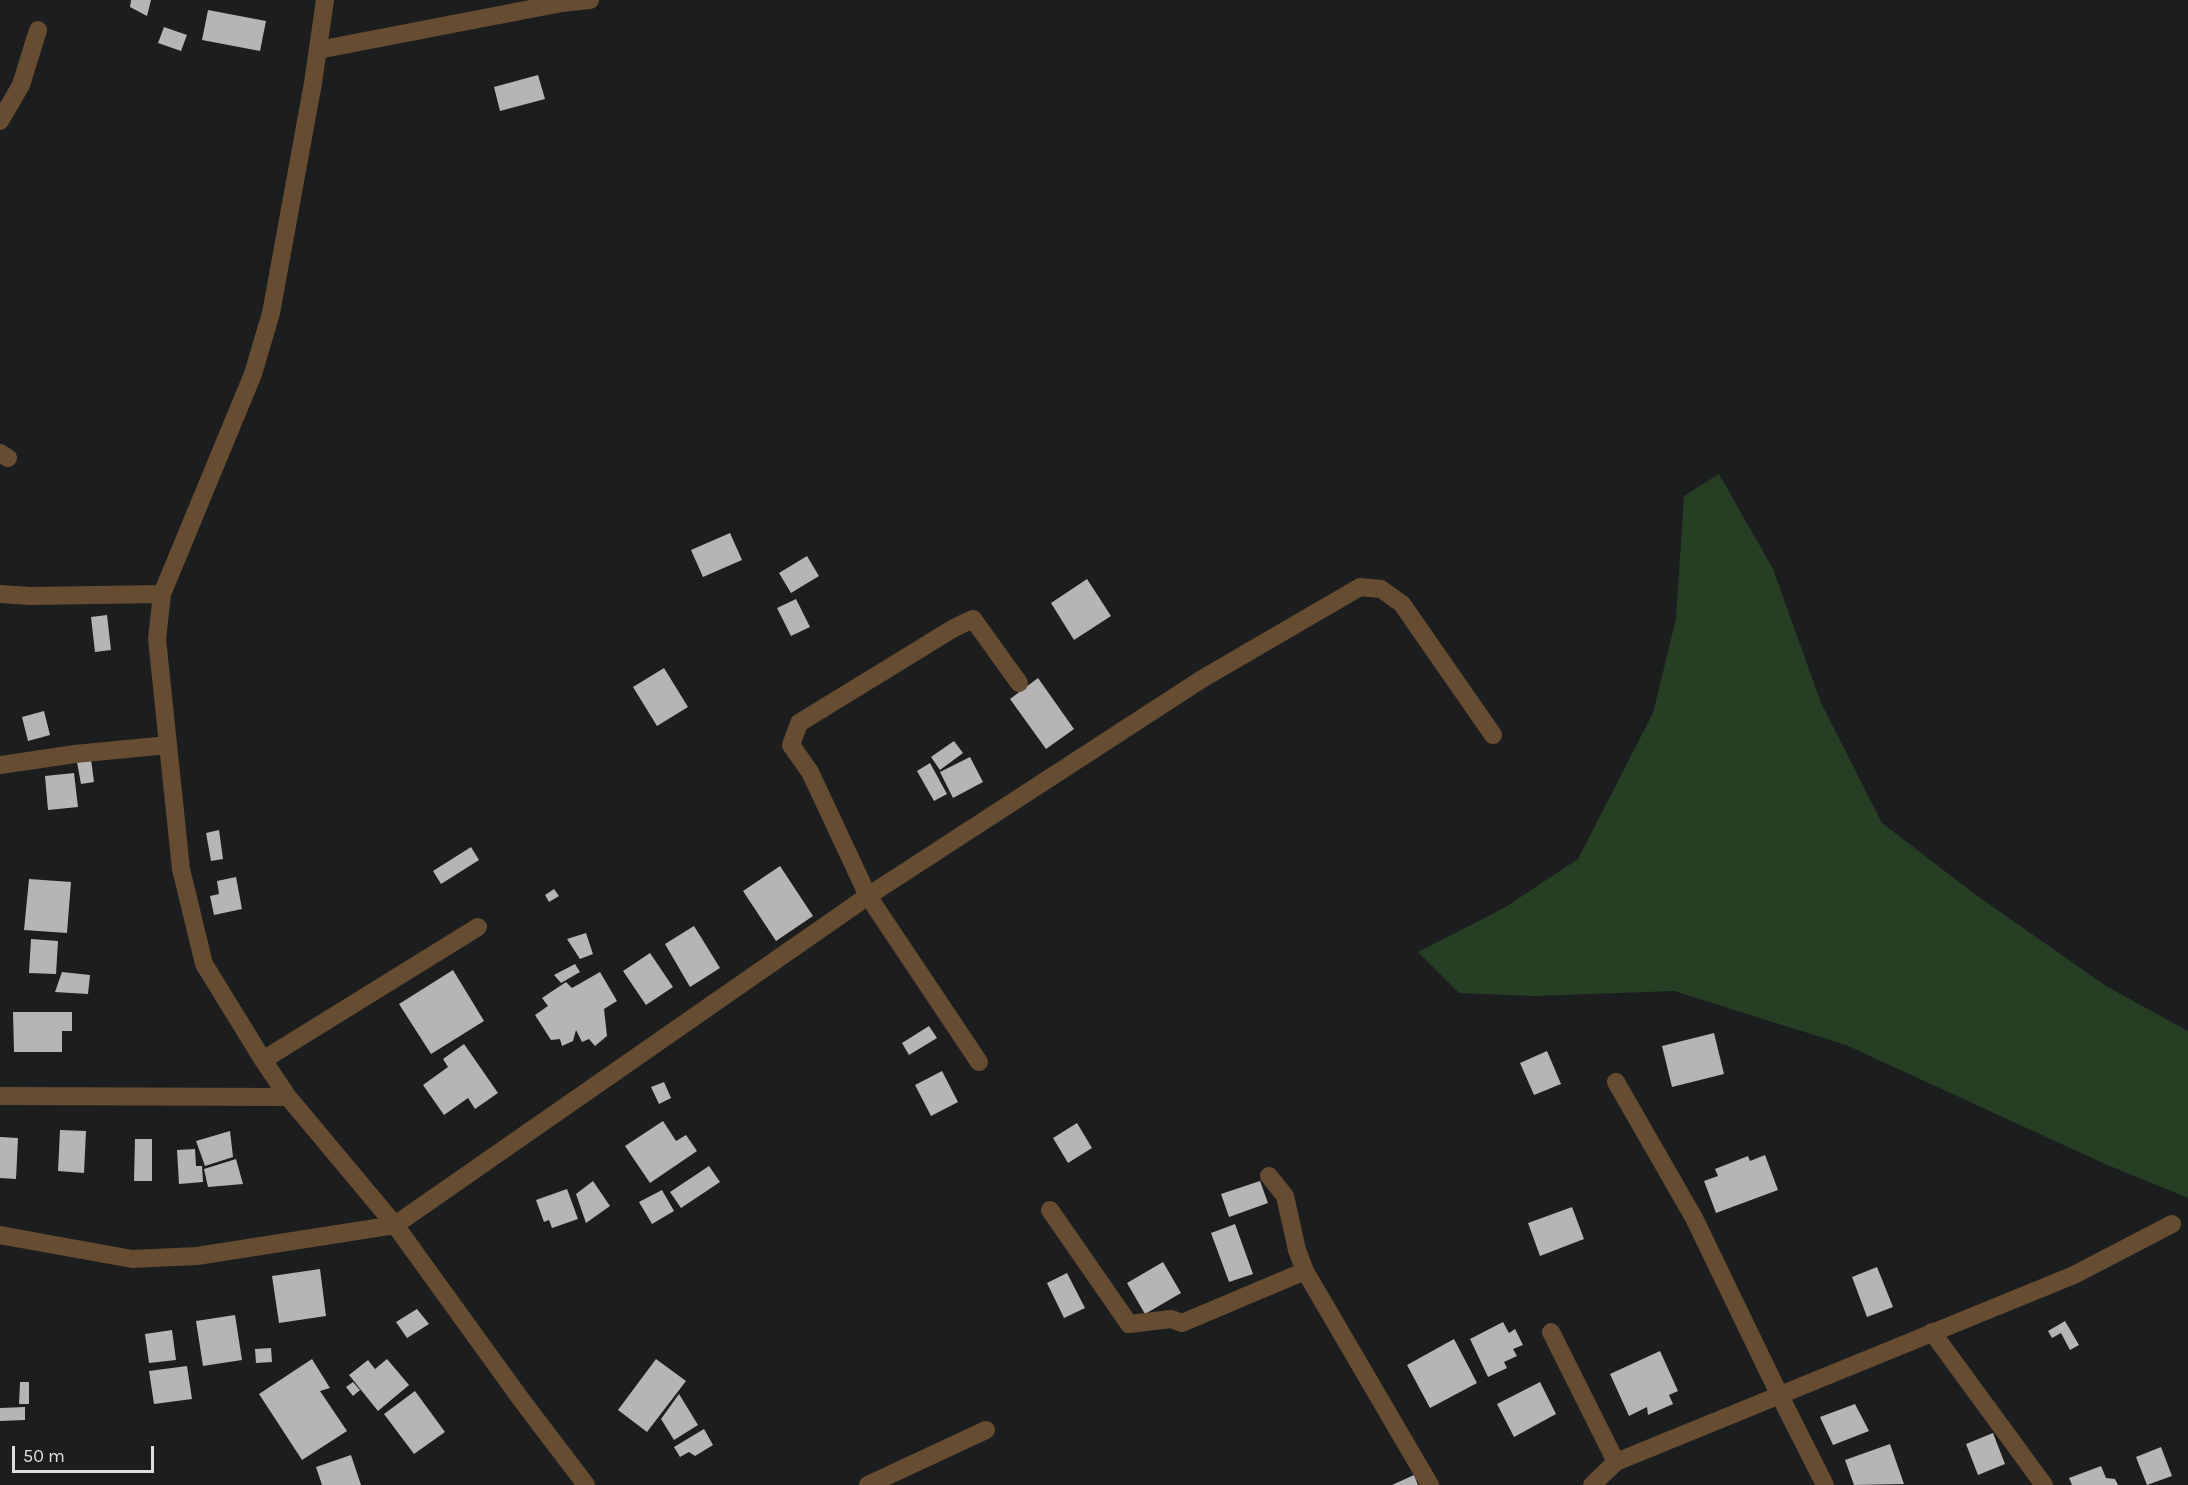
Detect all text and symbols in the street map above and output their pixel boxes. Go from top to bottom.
scale bar [15,1434,158,1472]
text: 50 m [23,1445,65,1467]

